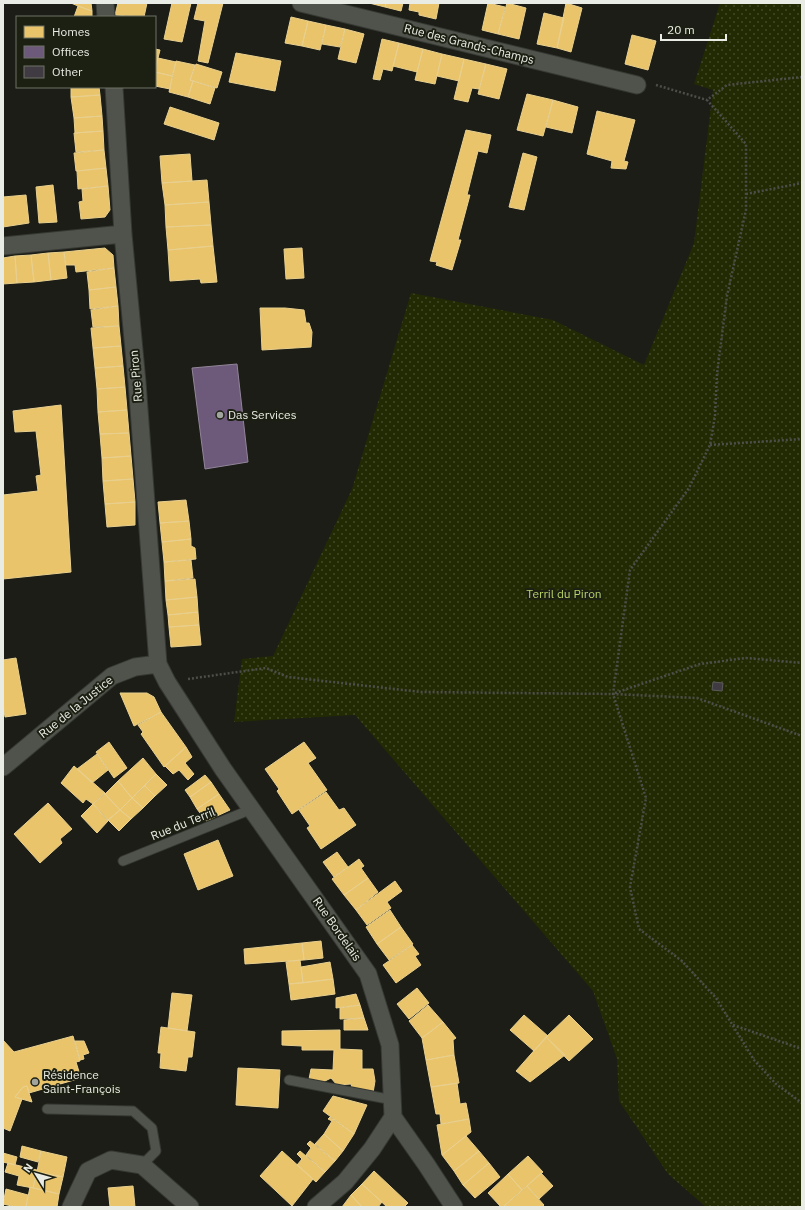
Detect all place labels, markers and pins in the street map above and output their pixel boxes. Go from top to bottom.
place label: Das Services [228,407,297,422]
marker: Das Services [215,410,225,420]
place label: Résidence Saint-François [43,1067,121,1096]
marker: Résidence Saint-François [30,1077,40,1087]

